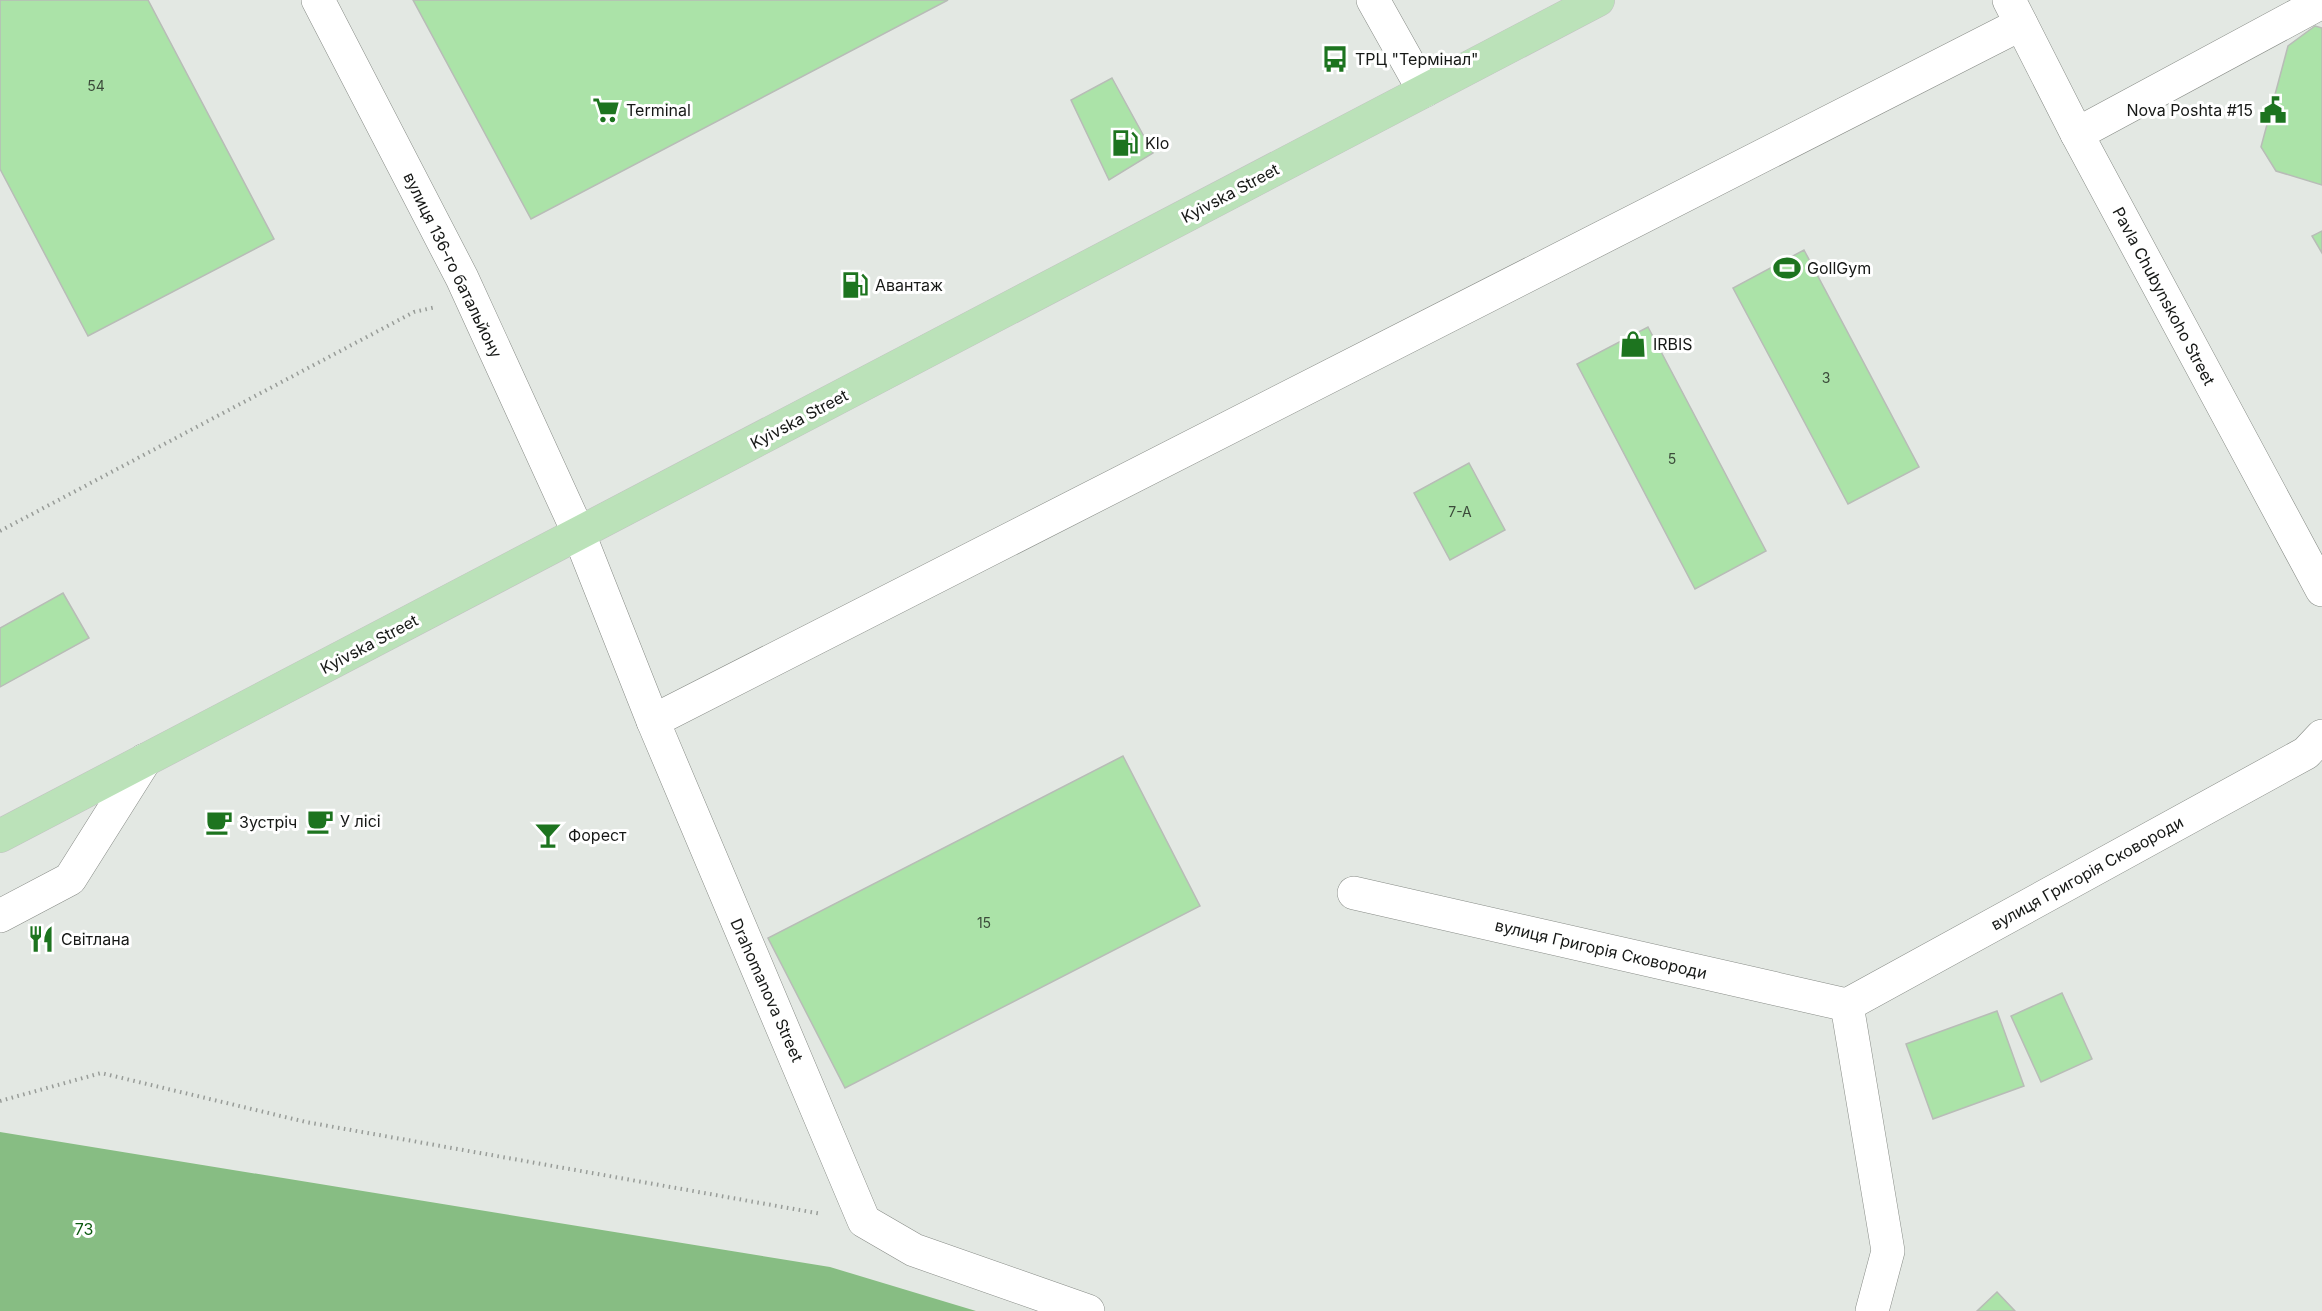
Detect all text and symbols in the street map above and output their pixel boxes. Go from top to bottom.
bus stop icon: ТРЦ "Термінал" [1320,44,1350,74]
place label: ТРЦ "Термінал" [1355,49,1479,69]
house number: 54 [87,77,105,94]
supermarket icon: Terminal [591,95,621,125]
public building icon: Nova Poshta #15 [2258,95,2288,125]
place label: Terminal [626,100,691,120]
place label: Nova Poshta #15 [2126,100,2253,120]
fuel station icon: Klo [1110,128,1140,158]
place label: Klo [1145,133,1169,153]
street label: Kyivska Street [1178,159,1282,227]
street label: вулиця 136-го батальйону [399,169,507,361]
street label: Pavla Chubynskoho Street [2108,203,2220,389]
sports icon: GollGym [1772,253,1802,283]
place label: GollGym [1807,258,1871,278]
fuel station icon: Авантаж [840,270,870,300]
place label: Авантаж [875,275,943,295]
shop icon: IRBIS [1618,329,1648,359]
place label: IRBIS [1653,334,1693,354]
house number: 3 [1822,369,1830,386]
street label: Kyivska Street [747,385,851,453]
house number: 5 [1668,450,1676,467]
house number: 7-А [1448,503,1472,520]
street label: Kyivska Street [317,610,421,678]
cafe icon: У лісі [305,806,335,836]
cafe icon: Зустріч [204,807,234,837]
place label: У лісі [340,811,381,831]
place label: Зустріч [239,812,297,832]
street label: вулиця Григорія Сковороди [1987,812,2187,934]
bar icon: Форест [533,820,563,850]
place label: Форест [568,825,627,845]
house number: 15 [977,914,991,931]
street label: Drahomanova Street [726,915,808,1065]
street label: вулиця Григорія Сковороди [1493,915,1709,983]
restaurant icon: Світлана [26,924,56,954]
place label: Світлана [61,929,130,949]
park label: 73 [75,1219,93,1239]

